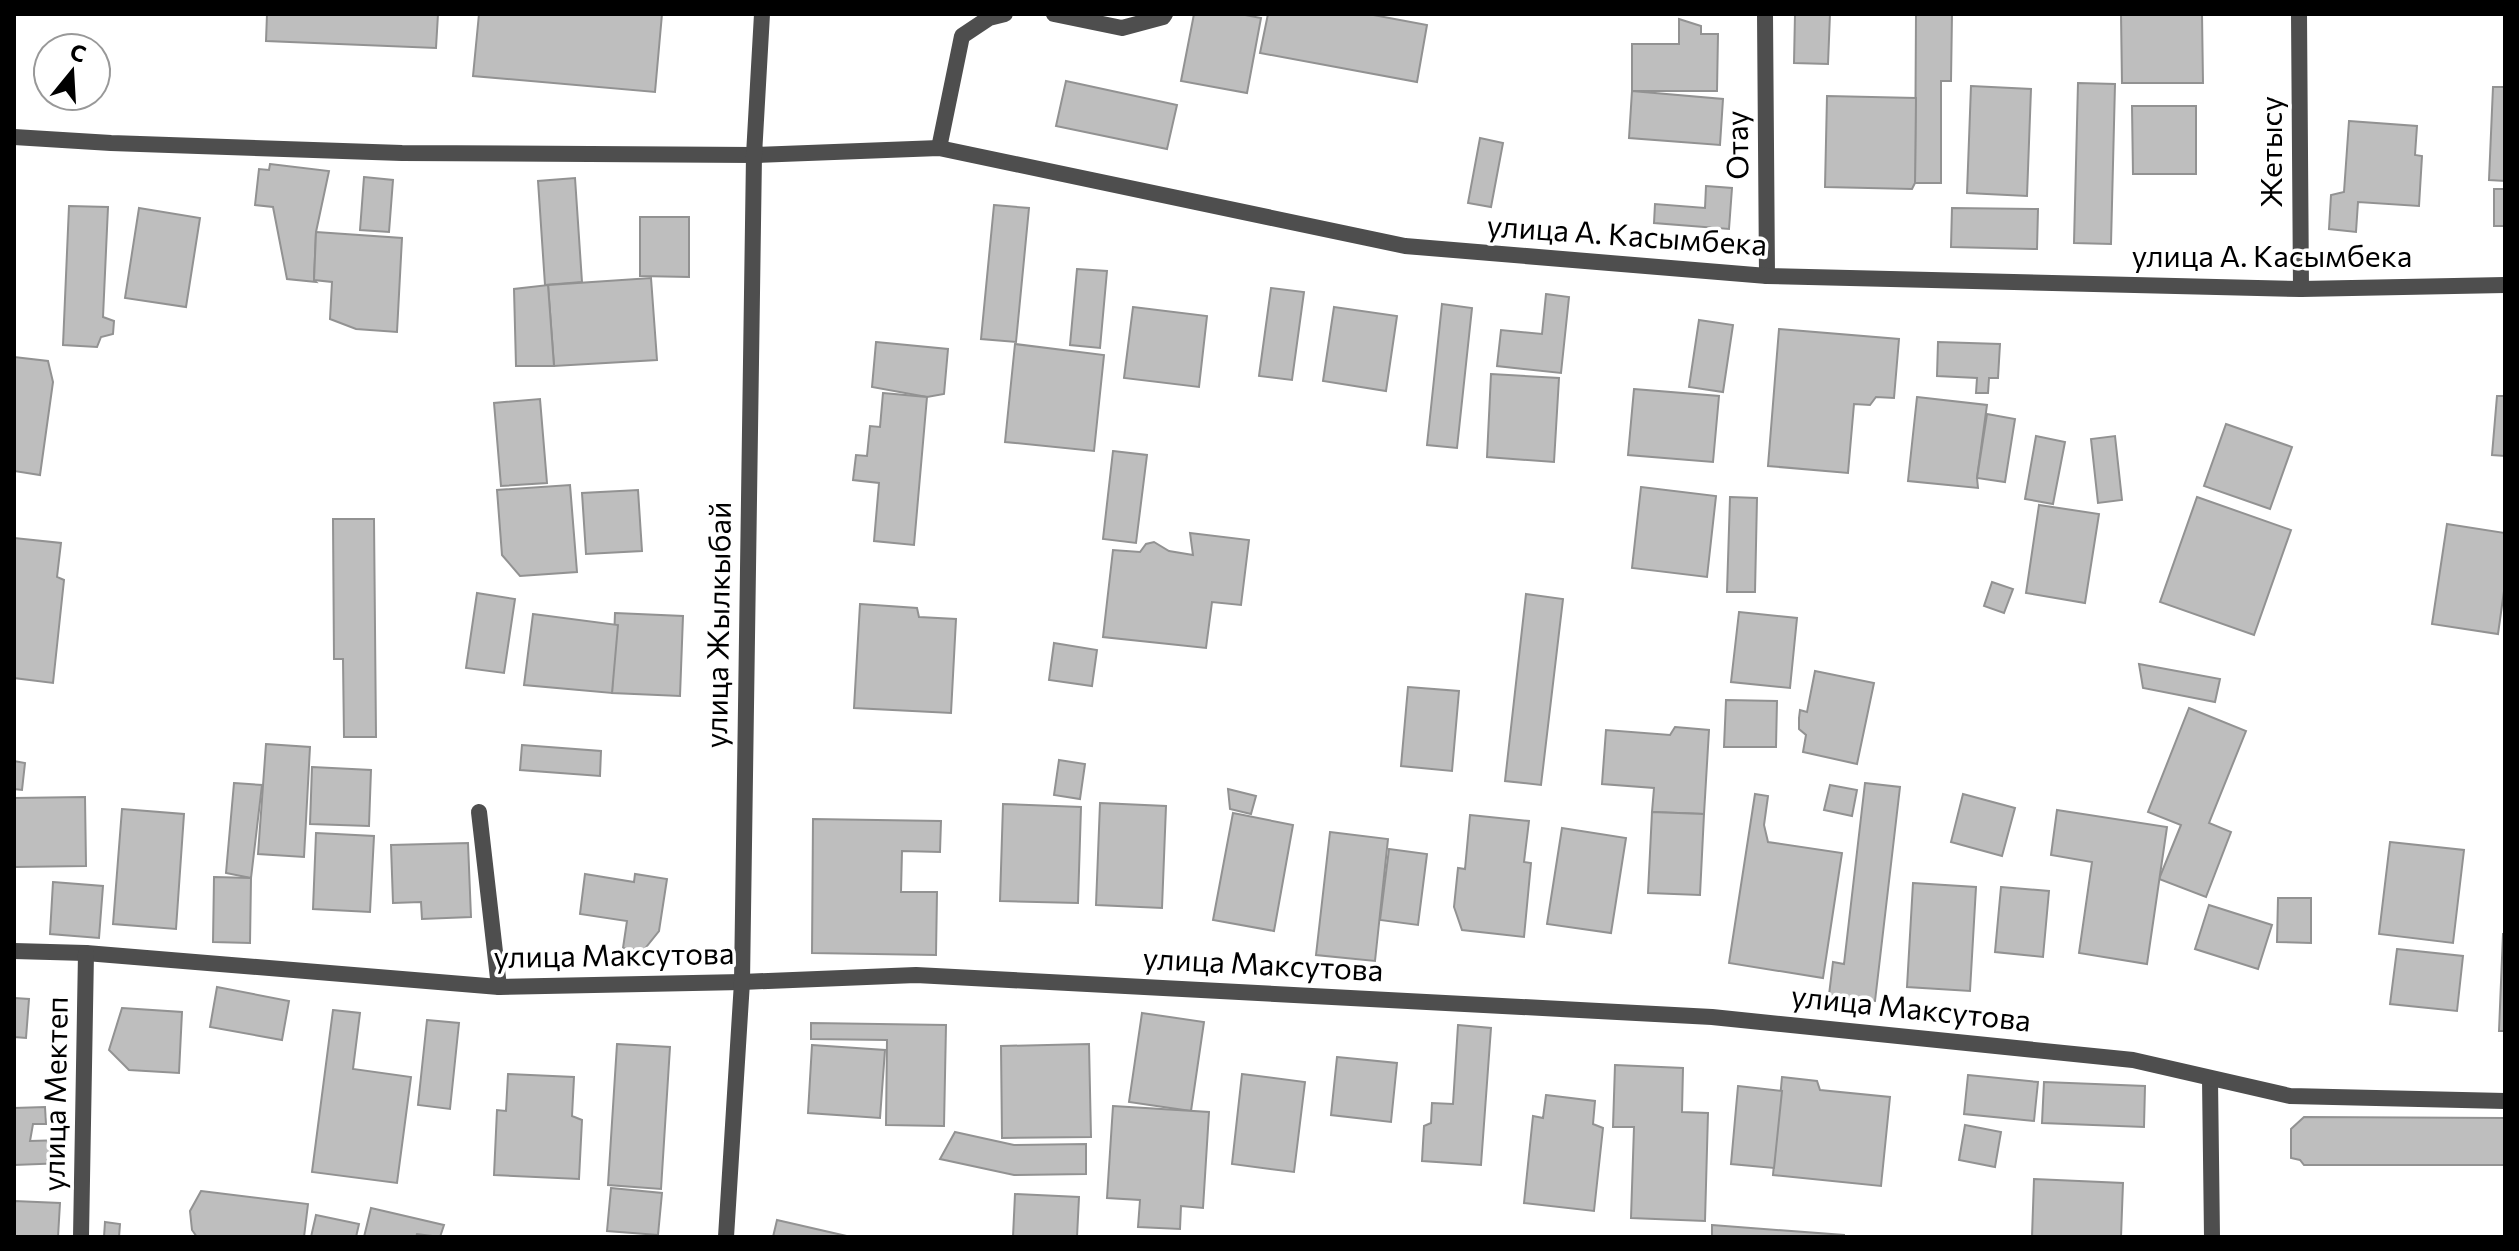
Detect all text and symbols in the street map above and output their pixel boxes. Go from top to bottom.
north arrow [32,32,112,112]
text: С [67,37,90,68]
street label: Жетысу [2251,96,2288,208]
street label: Отау [1716,110,1755,180]
street label: улица А. Касымбека [1486,205,1768,262]
street label: улица А. Касымбека [2132,236,2412,273]
street label: улица Жылкыбай [696,501,737,749]
street label: улица Максутова [493,933,735,974]
street label: улица Максутова [1142,938,1384,987]
street label: улица Максутова [1790,976,2033,1037]
street label: улица Мектеп [33,996,74,1192]

